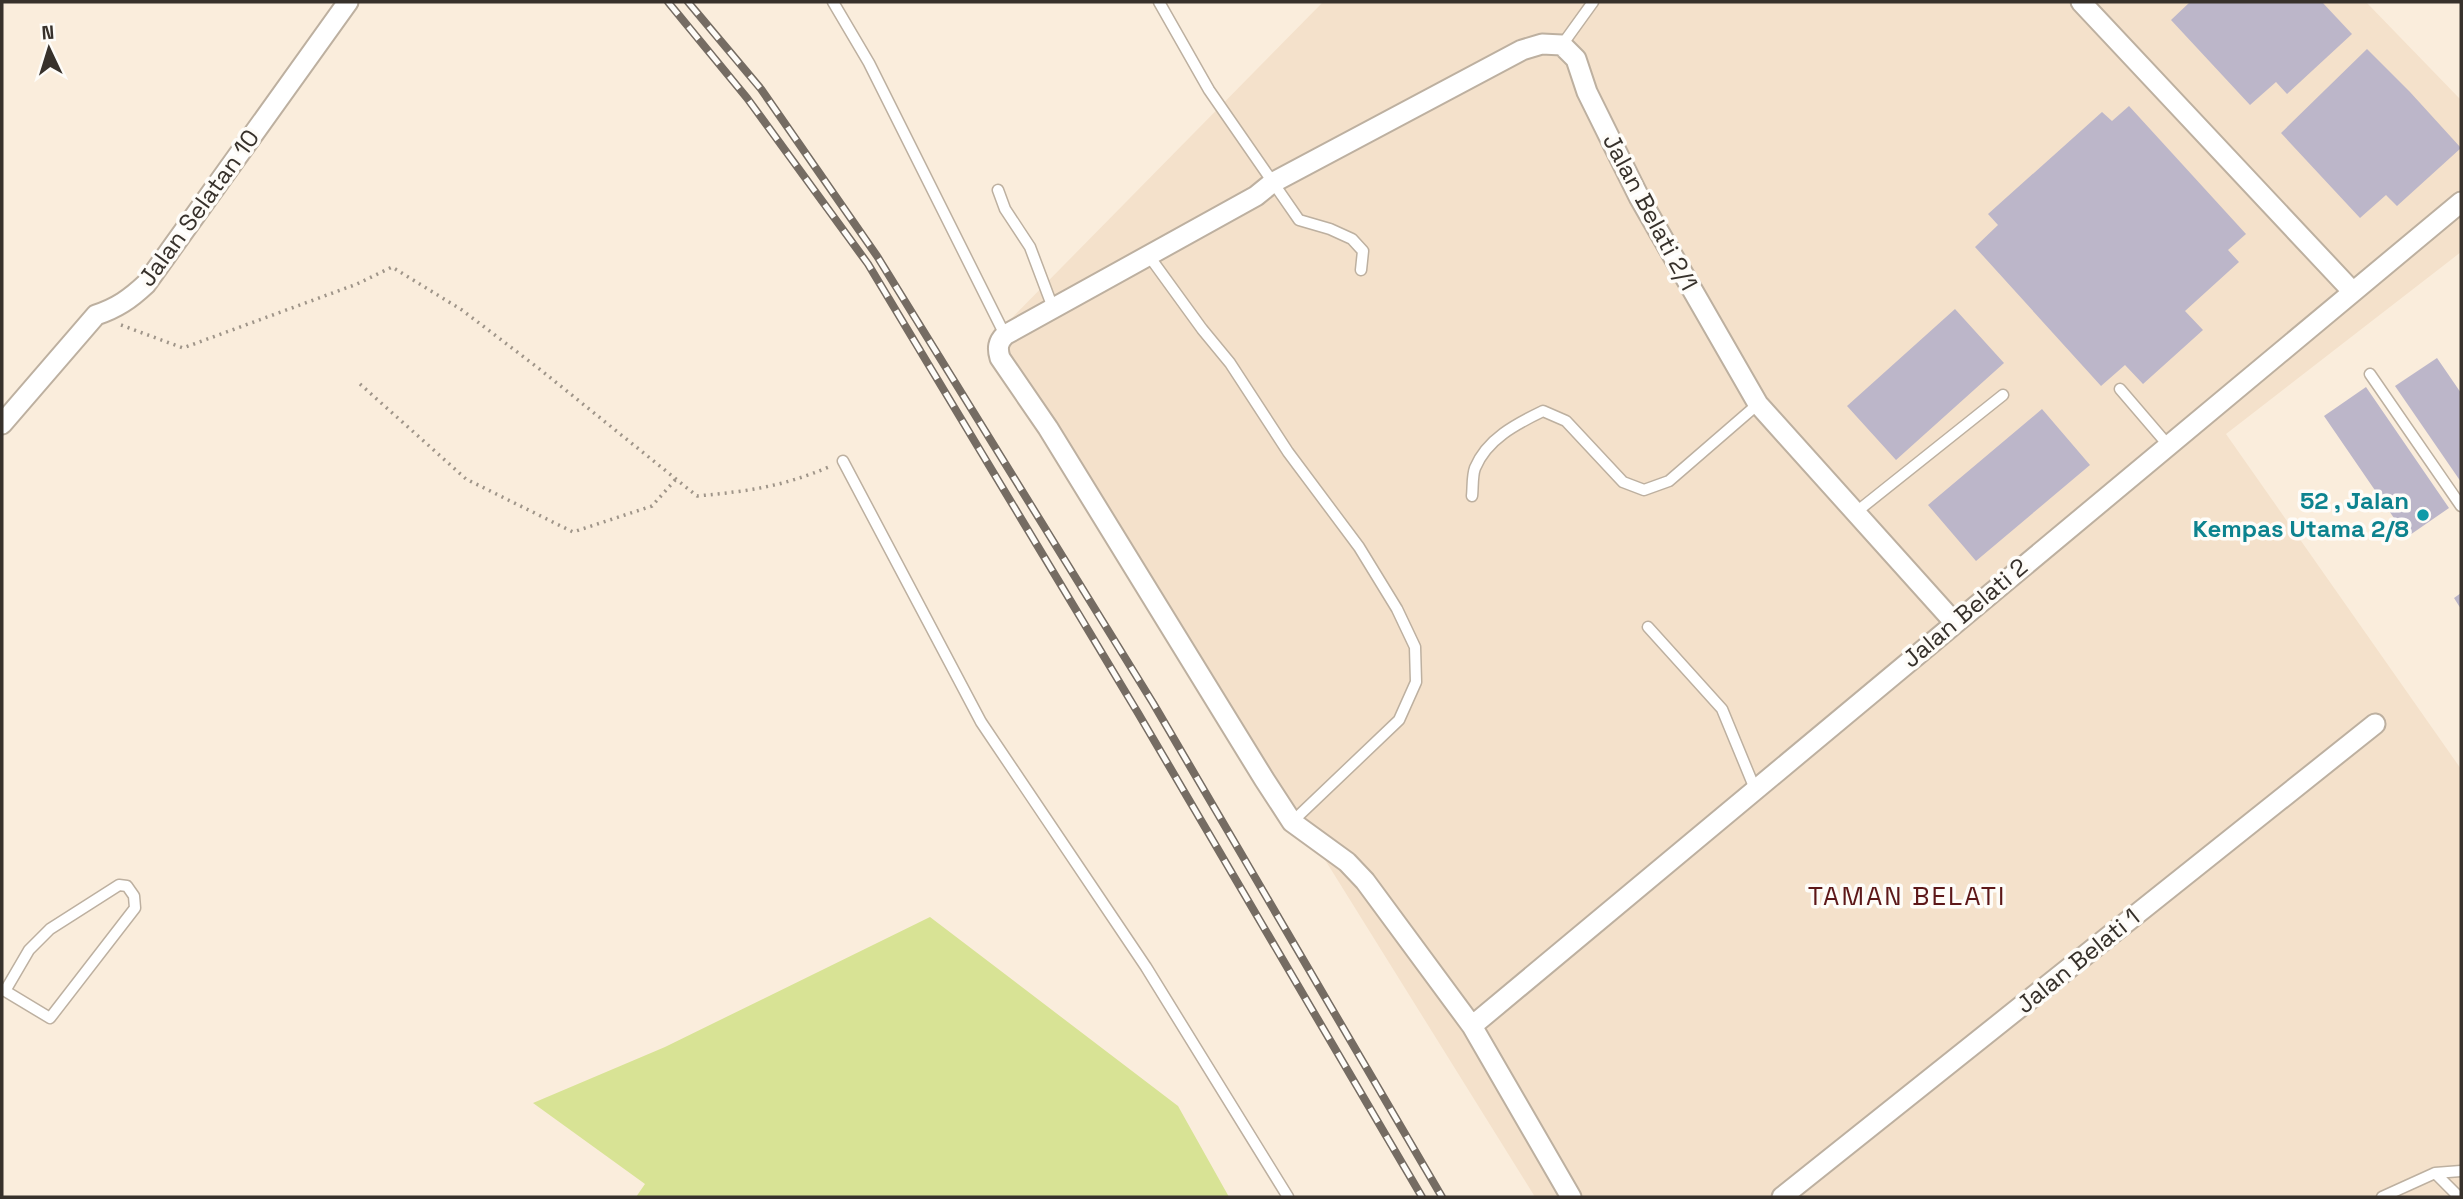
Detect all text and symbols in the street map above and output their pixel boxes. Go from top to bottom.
north arrow [14,14,84,84]
text: N [41,20,55,45]
street label: Jalan Selatan 10 [131,123,266,292]
street label: Jalan Belati 2/1 [1596,128,1705,296]
place label: 52 , Jalan Kempas Utama 2/8 [2193,485,2409,544]
marker: 52 , Jalan Kempas Utama 2/8 [2415,507,2431,523]
street label: Jalan Belati 2 [1896,551,2034,674]
district label: TAMAN BELATI [1808,879,2006,913]
street label: Jalan Belati 1 [2010,901,2146,1020]

